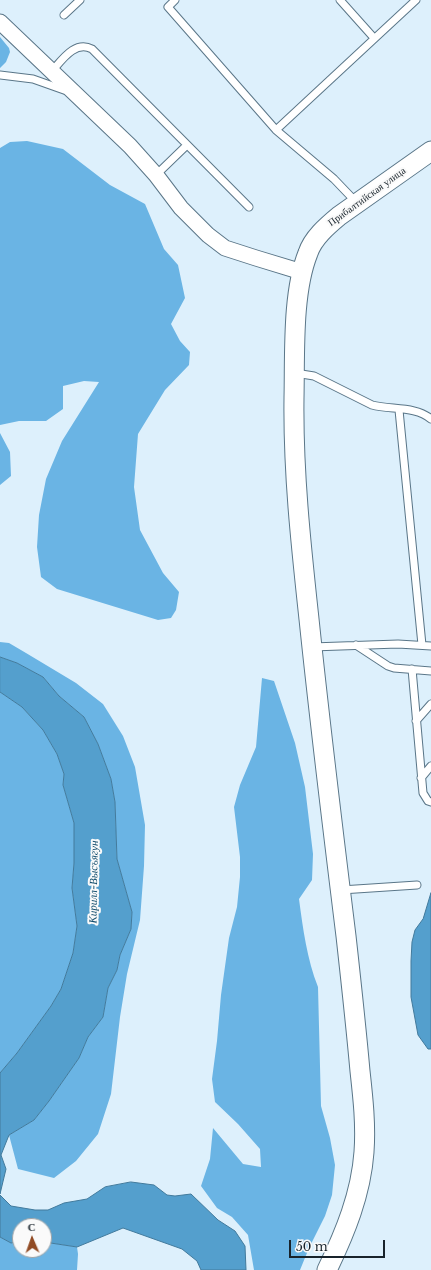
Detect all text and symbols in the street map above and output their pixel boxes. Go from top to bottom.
street label: Прибалтийская улица [326,165,408,229]
water label: Кирилл-Высъягун [87,840,101,924]
north arrow [12,1218,52,1258]
text: С [27,1220,36,1234]
scale bar [291,1232,387,1258]
text: 50 m [296,1239,328,1254]

